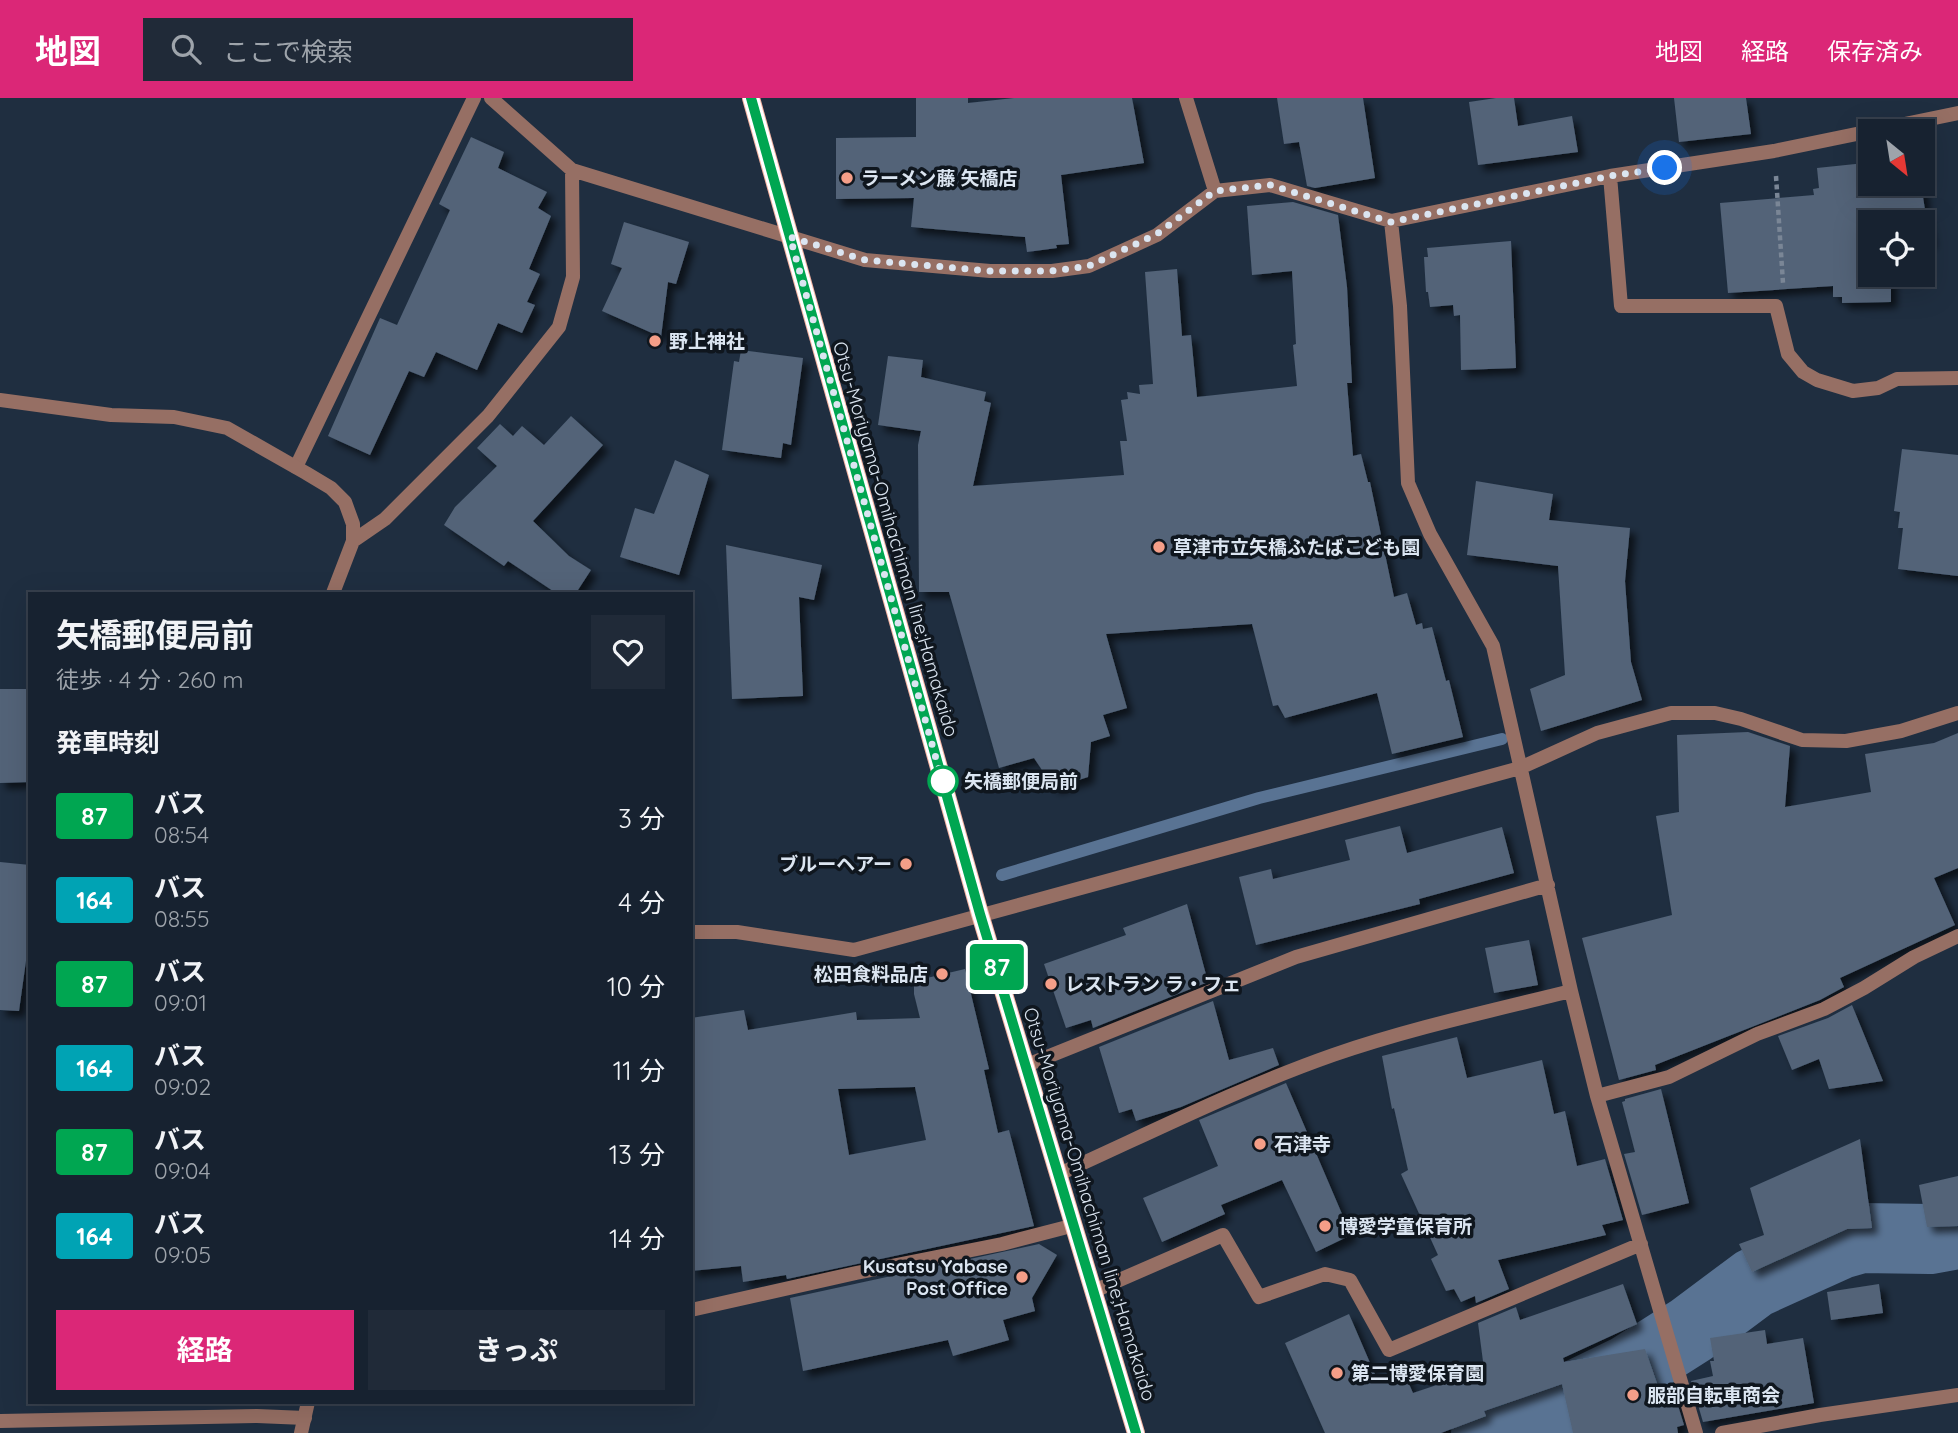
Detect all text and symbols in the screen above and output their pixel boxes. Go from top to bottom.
search box [143,18,633,81]
text: 地図 [35,30,101,71]
icon: search [167,30,205,68]
text: ここで検索 [223,35,353,68]
text: 地図 [1655,36,1703,66]
text: 経路 [1741,36,1789,66]
text: 保存済み [1827,36,1923,66]
north arrow [1858,119,1936,196]
map controls [1858,119,1935,287]
your location [1647,150,1682,185]
place label: ラーメン藤 矢橋店 [861,166,1018,190]
marker: ラーメン藤 矢橋店 [839,170,855,186]
button: locate [1858,210,1935,287]
place label: 野上神社 [669,329,745,353]
marker: 野上神社 [647,333,663,349]
street label: Otsu-Moriyama-Omihachiman line;Hamakaido [828,339,964,739]
place label: 草津市立矢橋ふたばこども園 [1173,535,1420,559]
marker: 草津市立矢橋ふたばこども園 [1151,539,1167,555]
text: 矢橋郵便局前 [56,614,254,655]
button: heart [591,615,665,689]
text: 徒歩 · 4 分 · 260 m [56,665,244,694]
text: 発車時刻 [56,726,160,759]
marker: 矢橋郵便局前 [928,766,958,796]
place label: 矢橋郵便局前 [964,769,1078,793]
text: バス [154,787,206,820]
text: 87 [81,801,108,831]
text: 3 分 [618,802,665,835]
text: 08:54 [154,820,209,849]
place label: ブルーヘアー [779,852,892,876]
marker: ブルーヘアー [898,856,914,872]
text: バス [154,871,206,904]
text: 164 [76,885,113,915]
text: 4 分 [618,886,665,919]
text: 08:55 [154,904,209,933]
line badge: 87 [965,944,1028,990]
text: 87 [984,952,1010,982]
text: バス [154,955,206,988]
place label: 松田食料品店 [814,962,928,986]
marker: 松田食料品店 [934,966,950,982]
text: 87 [81,969,108,999]
text: 10 分 [607,970,665,1003]
place label: レストラン ラ・フェ [1065,972,1241,996]
marker: レストラン ラ・フェ [1043,976,1059,992]
text: 09:01 [154,988,207,1017]
street label: Otsu-Moriyama-Omihachiman line;Hamakaido [1019,1004,1161,1404]
text: バス [154,1039,206,1072]
text: 164 [76,1053,113,1083]
text: 11 分 [613,1054,665,1087]
text: 09:02 [154,1072,211,1101]
text: バス [154,1123,206,1156]
place label: 石津寺 [1274,1132,1331,1156]
marker: 石津寺 [1252,1136,1268,1152]
text: 87 [81,1137,108,1167]
text: 13 分 [609,1138,665,1171]
text: 09:04 [154,1156,211,1185]
text: バス [154,1207,206,1240]
place label: 博愛学童保育所 [1339,1214,1472,1238]
marker: 博愛学童保育所 [1317,1218,1333,1234]
text: 164 [76,1221,113,1251]
text: 14 分 [609,1222,665,1255]
text: 09:05 [154,1240,211,1269]
place label: Kusatsu Yabase Post Office [863,1254,1008,1300]
marker: Kusatsu Yabase Post Office [1014,1269,1030,1285]
button: 経路 [56,1310,354,1390]
button: きっぷ [368,1310,665,1390]
place label: 第二博愛保育園 [1351,1361,1484,1385]
marker: 第二博愛保育園 [1329,1365,1345,1381]
place label: 服部自転車商会 [1647,1383,1780,1407]
marker: 服部自転車商会 [1625,1387,1641,1403]

